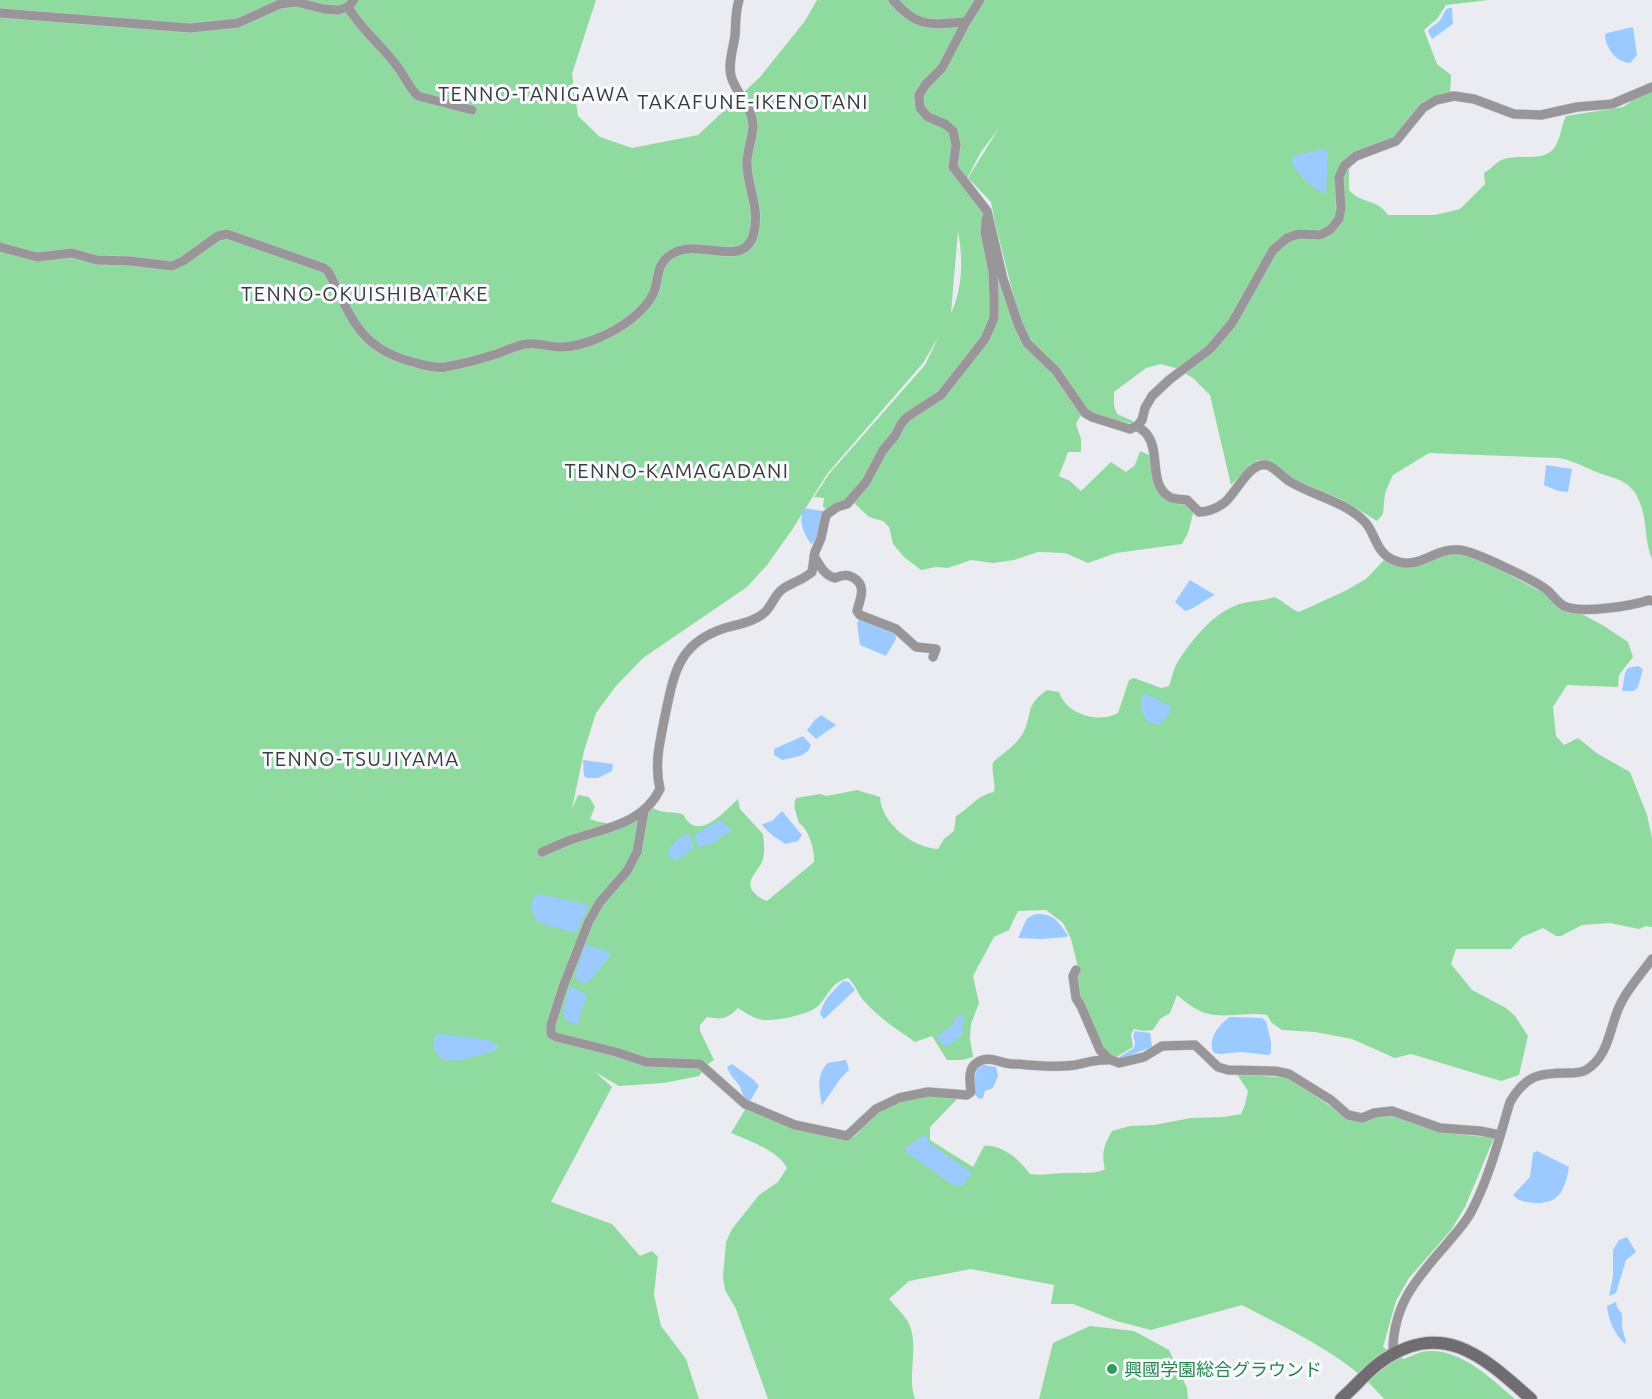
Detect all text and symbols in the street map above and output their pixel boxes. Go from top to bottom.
district label: TENNO-TANIGAWA [438,82,630,105]
district label: TAKAFUNE-IKENOTANI [637,90,869,113]
district label: TENNO-OKUISHIBATAKE [241,282,489,305]
district label: TENNO-KAMAGADANI [565,459,789,482]
district label: TENNO-TSUJIYAMA [262,747,460,770]
place label: 興國学園総合グラウンド [1124,1359,1322,1379]
marker: 興國学園総合グラウンド [1105,1362,1119,1376]

